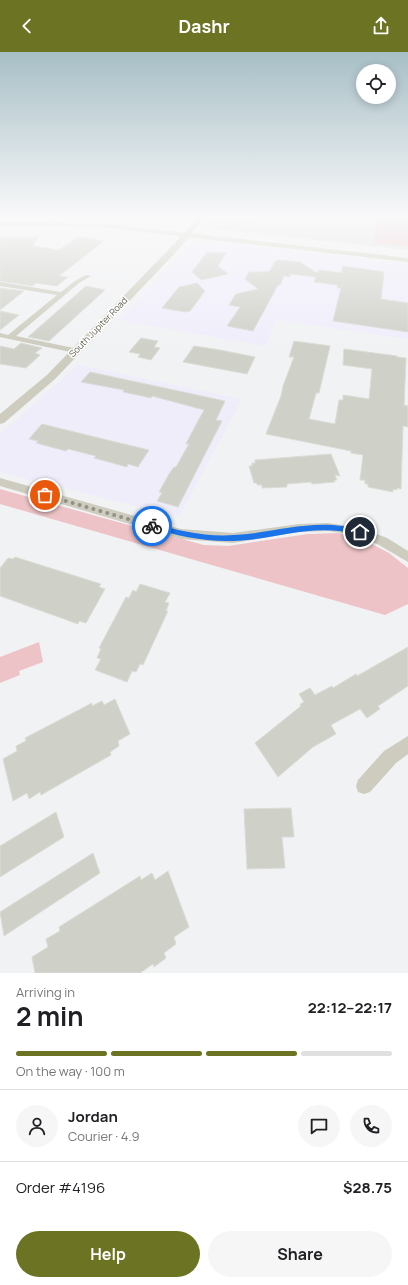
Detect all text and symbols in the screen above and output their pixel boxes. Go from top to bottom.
text: Dashr [178,14,230,38]
icon: back [16,15,38,37]
icon: share [370,15,392,37]
map controls [356,64,396,104]
button: locate [356,64,396,104]
street label: South Jupiter Road [66,294,130,360]
pin [28,478,62,512]
icon: bag [34,484,56,506]
courier [132,506,172,546]
icon: bike [141,515,163,537]
pin [343,515,377,549]
icon: home [349,521,371,543]
text: Arriving in [16,983,75,1001]
text: 22:12–22:17 [308,997,392,1018]
text: 2 min [16,998,84,1034]
text: On the way · 100 m [16,1062,125,1080]
button: person [16,1105,58,1147]
button: chat [298,1105,340,1147]
button: phone [350,1105,392,1147]
text: Jordan [68,1106,118,1127]
text: Courier · 4.9 [68,1127,140,1145]
text: Order #4196 [16,1177,105,1198]
text: $28.75 [343,1177,392,1198]
button: Help [16,1231,200,1277]
button: Share [208,1231,392,1277]

